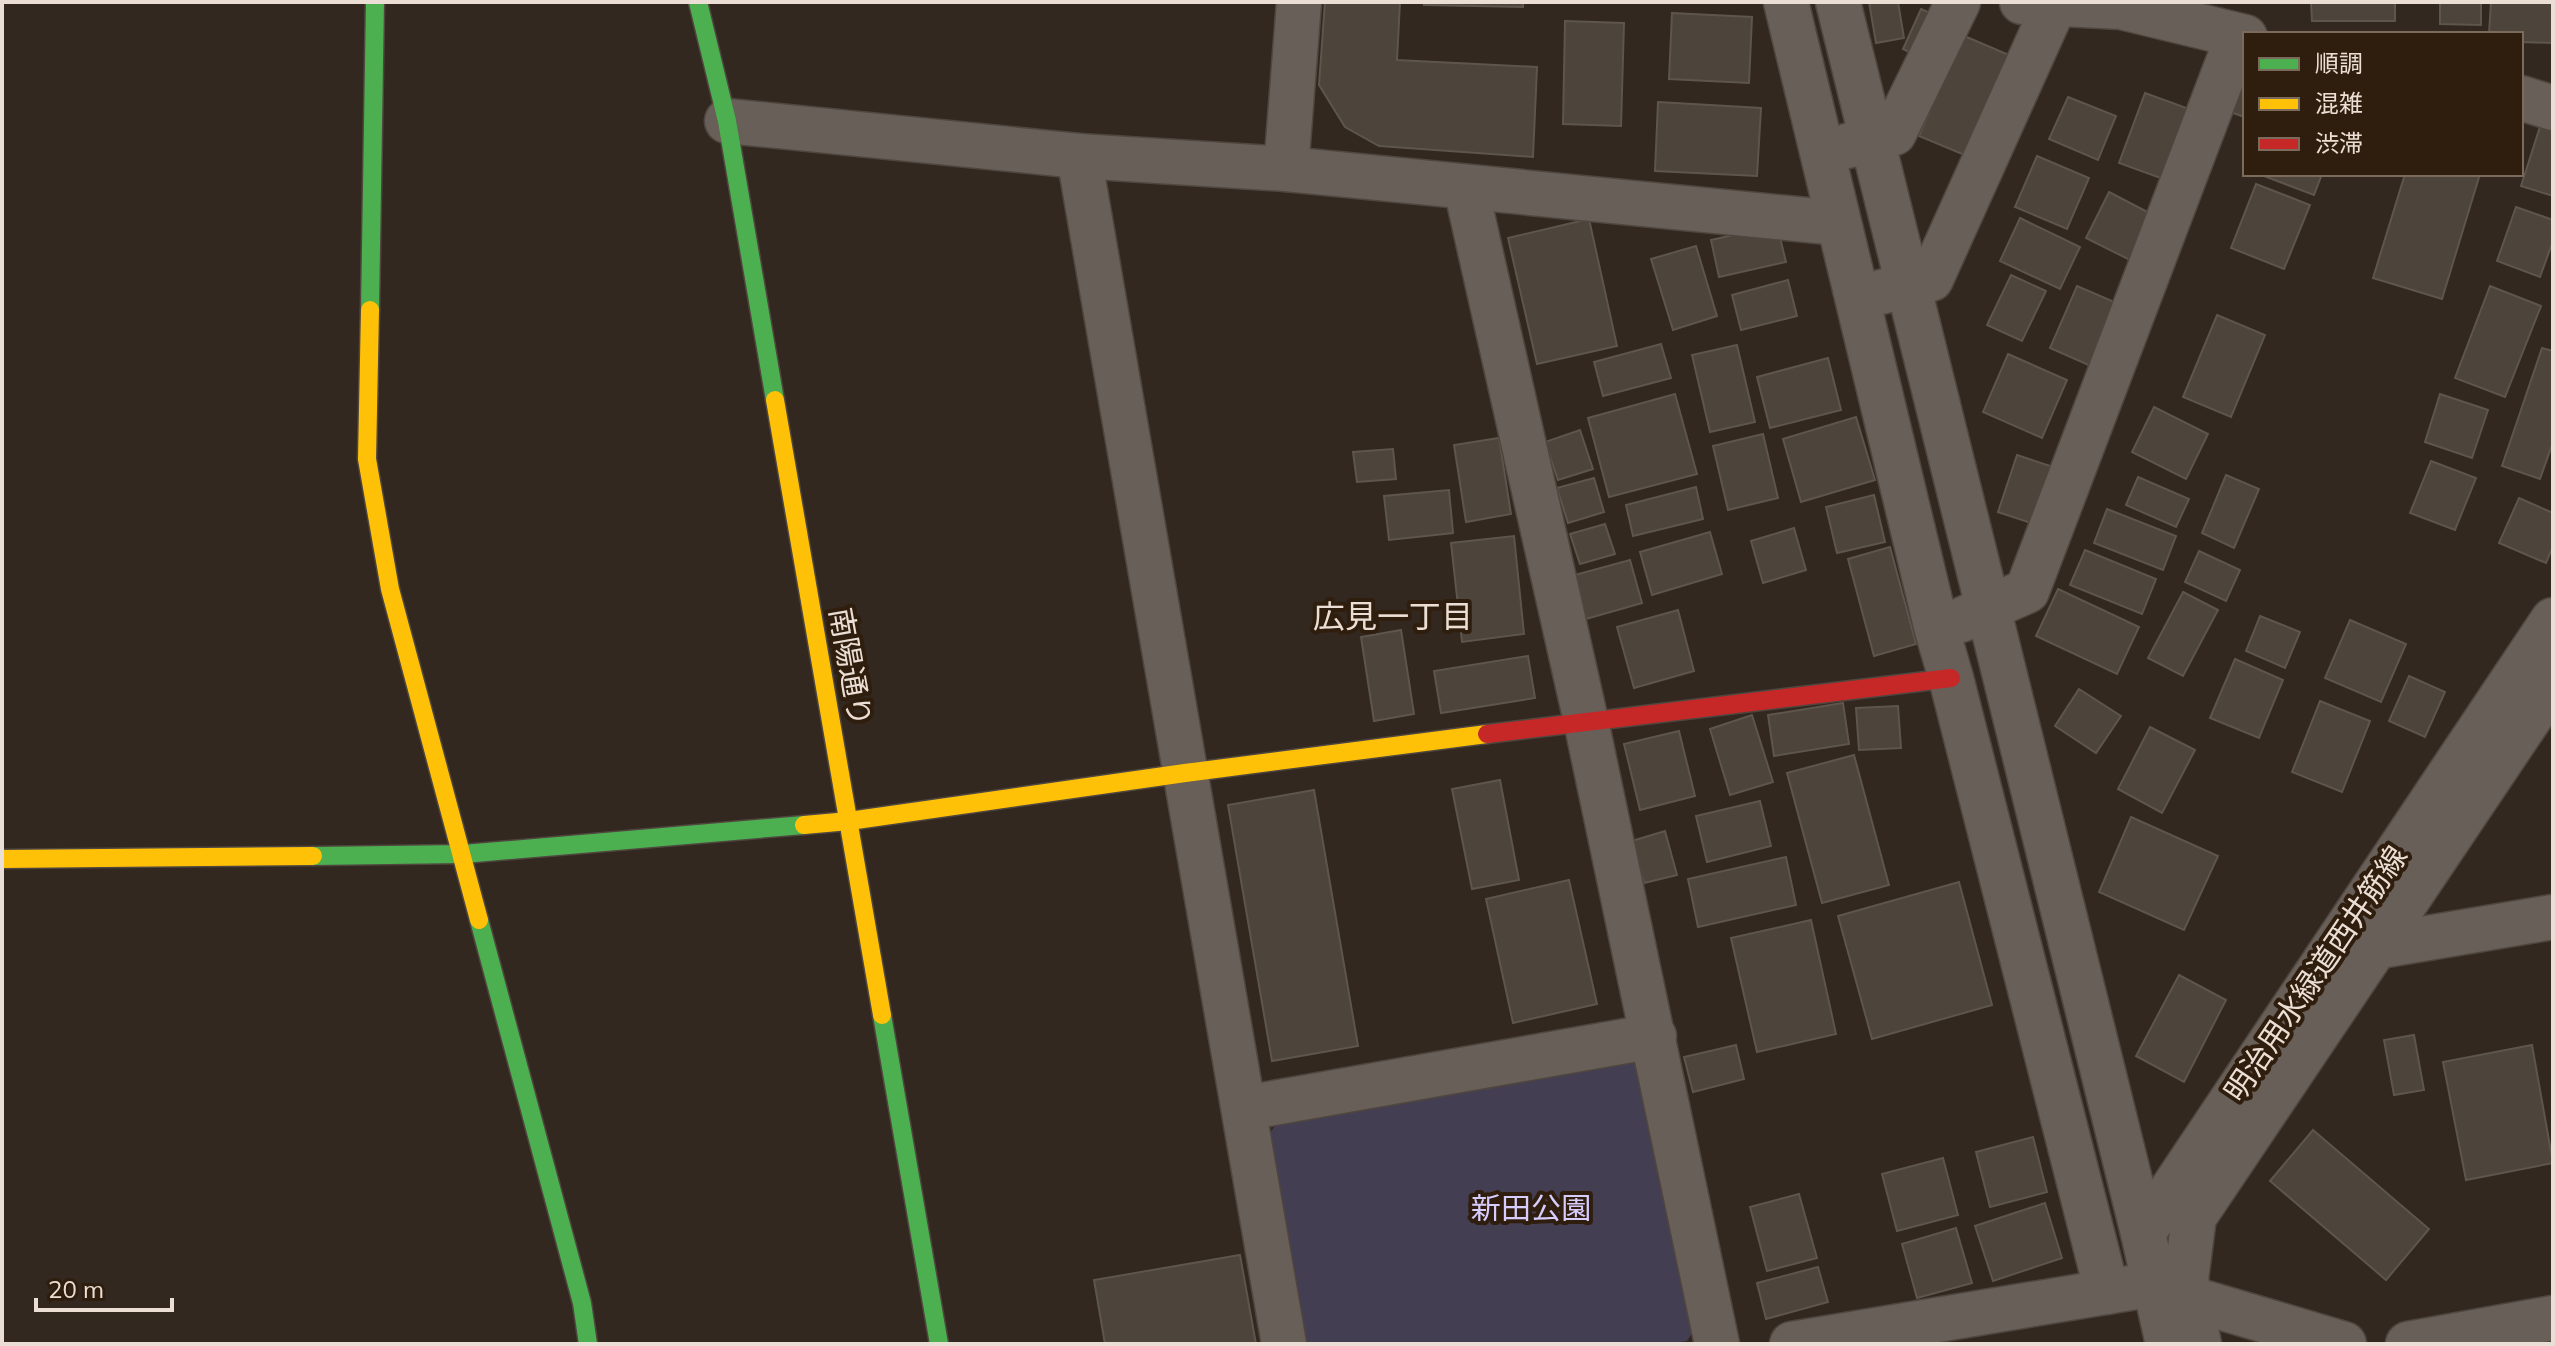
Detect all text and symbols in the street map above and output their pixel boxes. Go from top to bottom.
legend [2243,32,2523,176]
text: 順調 [2315,48,2363,78]
text: 混雑 [2315,88,2363,118]
text: 渋滞 [2315,128,2363,158]
district label: 広見一丁目 [1313,596,1473,636]
street label: 南陽通り [822,604,880,729]
street label: 明治用水緑道西井筋線 [2216,838,2415,1108]
park label: 新田公園 [1471,1189,1591,1227]
scale bar [36,1262,172,1312]
text: 20 m [48,1274,104,1304]

